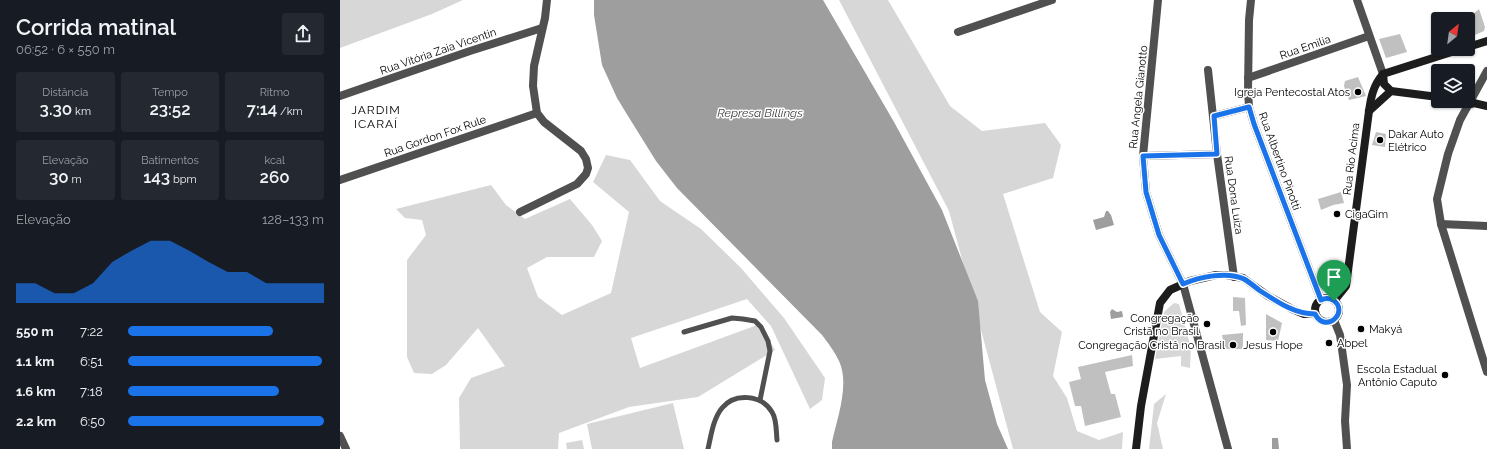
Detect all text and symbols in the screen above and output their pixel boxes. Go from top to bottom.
north arrow [1431,12,1475,56]
map controls [1431,12,1475,108]
button: share [282,13,324,55]
text: Corrida matinal [16,14,176,40]
street label: Rua Vitória Zaia Vicentin [378,25,498,77]
street label: Rua Emilia [1278,33,1332,62]
text: 06:52 · 6 × 550 m [16,42,115,57]
street label: Rua Angela Gianotto [1127,44,1150,149]
button: layers [1431,64,1475,108]
text: Distância [42,86,88,99]
text: Tempo [152,86,188,99]
text: Ritmo [260,86,290,99]
place label: Igreja Pentecostal Atos [1234,86,1350,99]
marker: Igreja Pentecostal Atos [1353,87,1363,97]
text: 3.30 [40,99,72,119]
text: 23:52 [149,99,191,119]
text: 7:14 [247,99,277,119]
district label: JARDIM ICARAÍ [351,103,401,131]
text: km [72,105,91,118]
text: /km [277,105,303,118]
water label: Represa Billings [717,106,803,120]
street label: Rua Albertino Pinotti [1256,110,1303,212]
street label: Rua Gordon Fox Rule [382,113,488,160]
street label: Rua Rio Acima [1341,122,1362,196]
place label: Dakar Auto Elétrico [1388,128,1444,154]
marker: Dakar Auto Elétrico [1375,135,1385,145]
text: Elevação [42,154,88,167]
text: Batimentos [141,154,199,167]
text: kcal [264,154,285,167]
street label: Rua Dona Luiza [1222,155,1245,235]
text: 30 [49,167,69,187]
text: 143 [143,167,170,187]
text: 260 [260,167,290,187]
text: m [69,173,82,186]
text: bpm [170,173,197,186]
place label: CigaGim [1345,208,1388,221]
marker: CigaGim [1332,209,1342,219]
text: Elevação [16,212,71,227]
text: 128–133 m [262,212,324,227]
pin [1317,260,1351,301]
icon: arrive [1323,266,1345,288]
place label: Congregação Cristã no Brasil [1124,312,1199,338]
marker: Congregação Cristã no Brasil [1202,319,1212,329]
place label: Makyá [1369,323,1402,336]
text: 550 m [16,324,54,339]
text: 7:22 [80,324,103,339]
marker: Makyá [1356,324,1366,334]
marker: Jesus Hope [1268,327,1278,337]
place label: Abpel [1337,337,1367,350]
marker: Abpel [1324,338,1334,348]
place label: Congregação Cristâ no Brasil [1078,339,1225,352]
place label: Jesus Hope [1243,339,1303,352]
marker: Congregação Cristâ no Brasil [1228,340,1238,350]
text: 1.1 km [16,354,54,369]
text: 6:51 [80,354,103,369]
place label: Escola Estadual Antônio Caputo [1357,363,1437,389]
marker: Escola Estadual Antônio Caputo [1440,370,1450,380]
text: 1.6 km [16,384,56,399]
text: 7:18 [80,384,103,399]
text: 2.2 km [16,414,56,429]
text: 6:50 [80,414,105,429]

